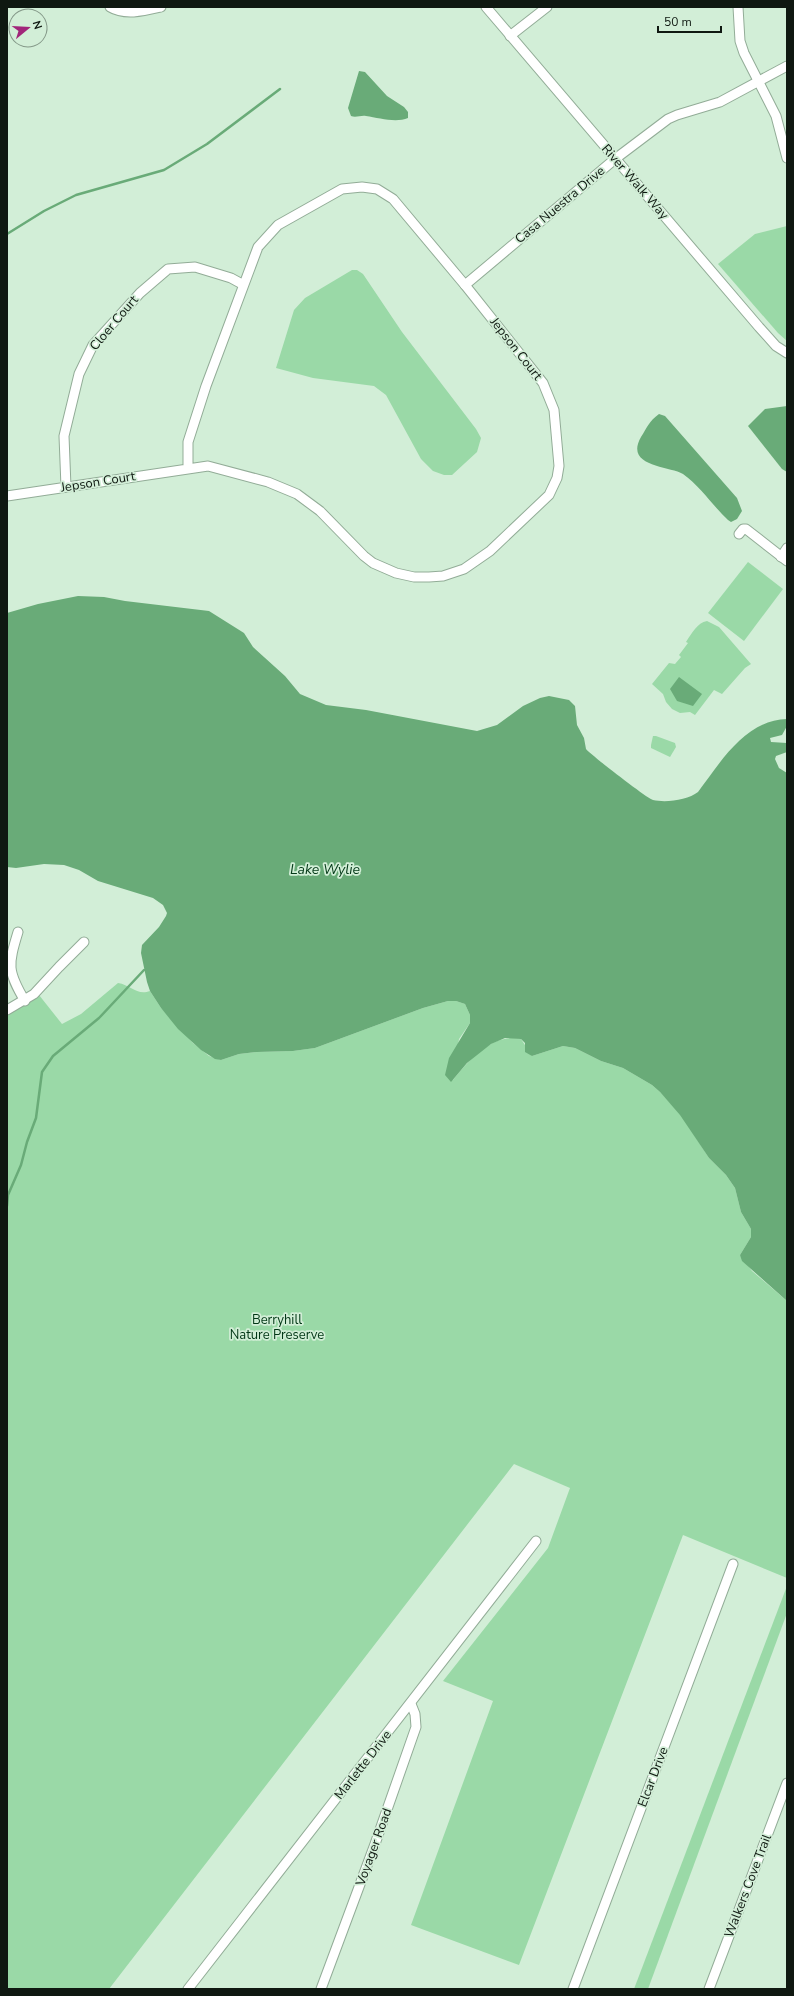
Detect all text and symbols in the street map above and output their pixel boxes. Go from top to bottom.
north arrow [8,8,48,48]
scale bar [658,8,721,34]
text: 50 m [664,14,692,30]
text: N [29,19,45,31]
street label: River Walk Way [597,140,673,224]
street label: Casa Nuestra Drive [511,162,609,248]
street label: Cloer Court [86,291,143,354]
street label: Jepson Court [485,313,547,385]
street label: Jepson Court [58,467,137,497]
water label: Lake Wylie [290,860,361,879]
park label: Berryhill Nature Preserve [230,1311,324,1344]
street label: Marlette Drive [330,1727,396,1803]
street label: Elcar Drive [633,1744,673,1810]
street label: Voyager Road [351,1806,396,1889]
street label: Walkers Cove Trail [720,1832,776,1940]

